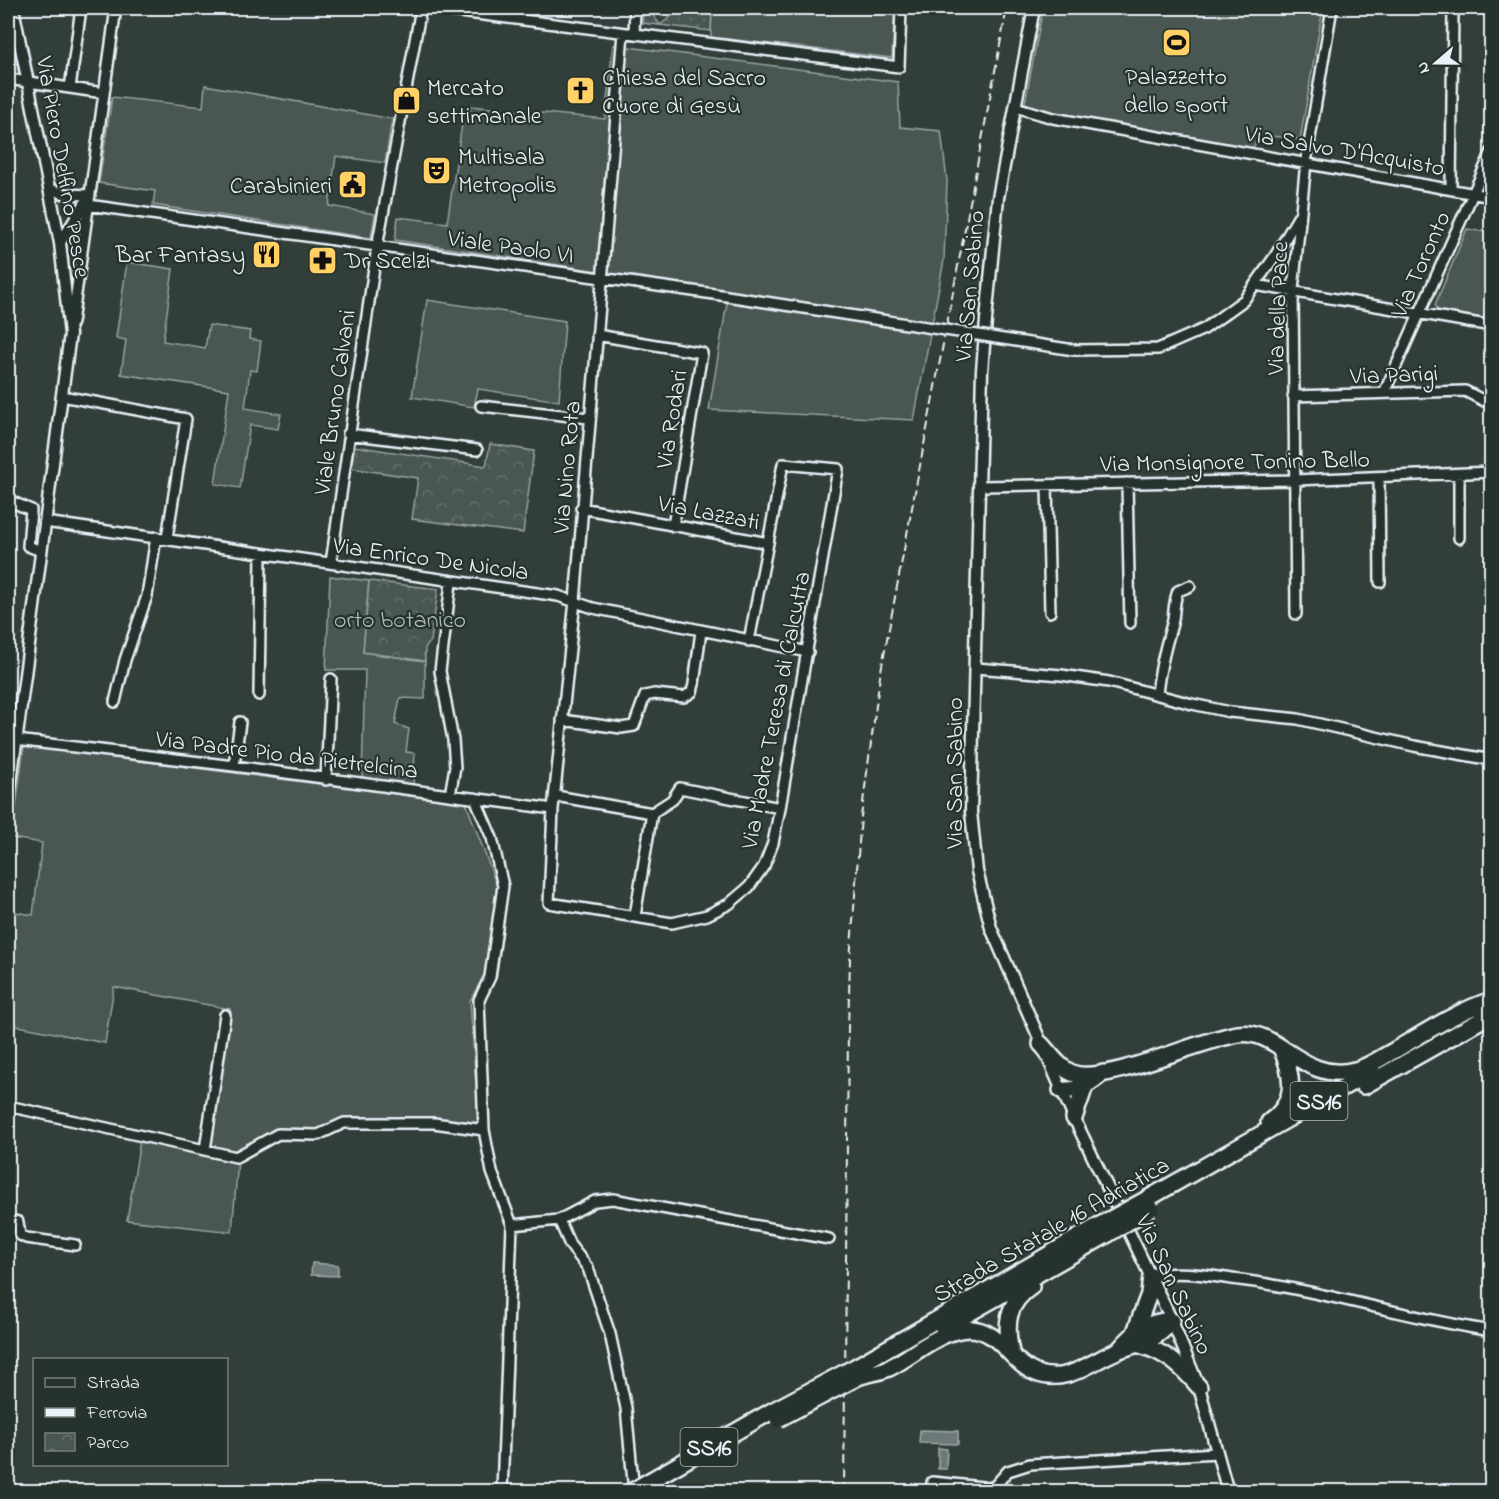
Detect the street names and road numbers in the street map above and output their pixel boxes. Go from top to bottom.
street label: Via Piero Delfino Pesce [25,53,98,281]
street label: Via Salvo D'Acquisto [1241,117,1447,187]
street label: Via Toronto [1383,206,1461,325]
street label: Via San Sabino [947,209,996,364]
street label: Viale Paolo VI [444,222,576,275]
street label: Via della Pace [1260,240,1299,377]
street label: Viale Bruno Calvani [306,307,367,498]
street label: Via Parigi [1348,357,1439,396]
street label: Via Rodari [648,367,699,472]
street label: Via Nino Rota [545,399,592,536]
street label: Via Monsignore Tonino Bello [1099,444,1370,483]
street label: Via Lazzati [654,487,762,541]
street label: Via Enrico De Nicola [330,529,531,592]
street label: Via Madre Teresa di Calcutta [733,569,822,853]
street label: Via San Sabino [939,697,974,850]
street label: Via Padre Pio da Pietrelcina [152,723,420,790]
road number: SS16 [1290,1082,1348,1120]
street label: Strada Statale 16 Adriatica [928,1149,1177,1313]
street label: Via San Sabino [1124,1208,1221,1361]
road number: SS16 [680,1428,738,1466]

